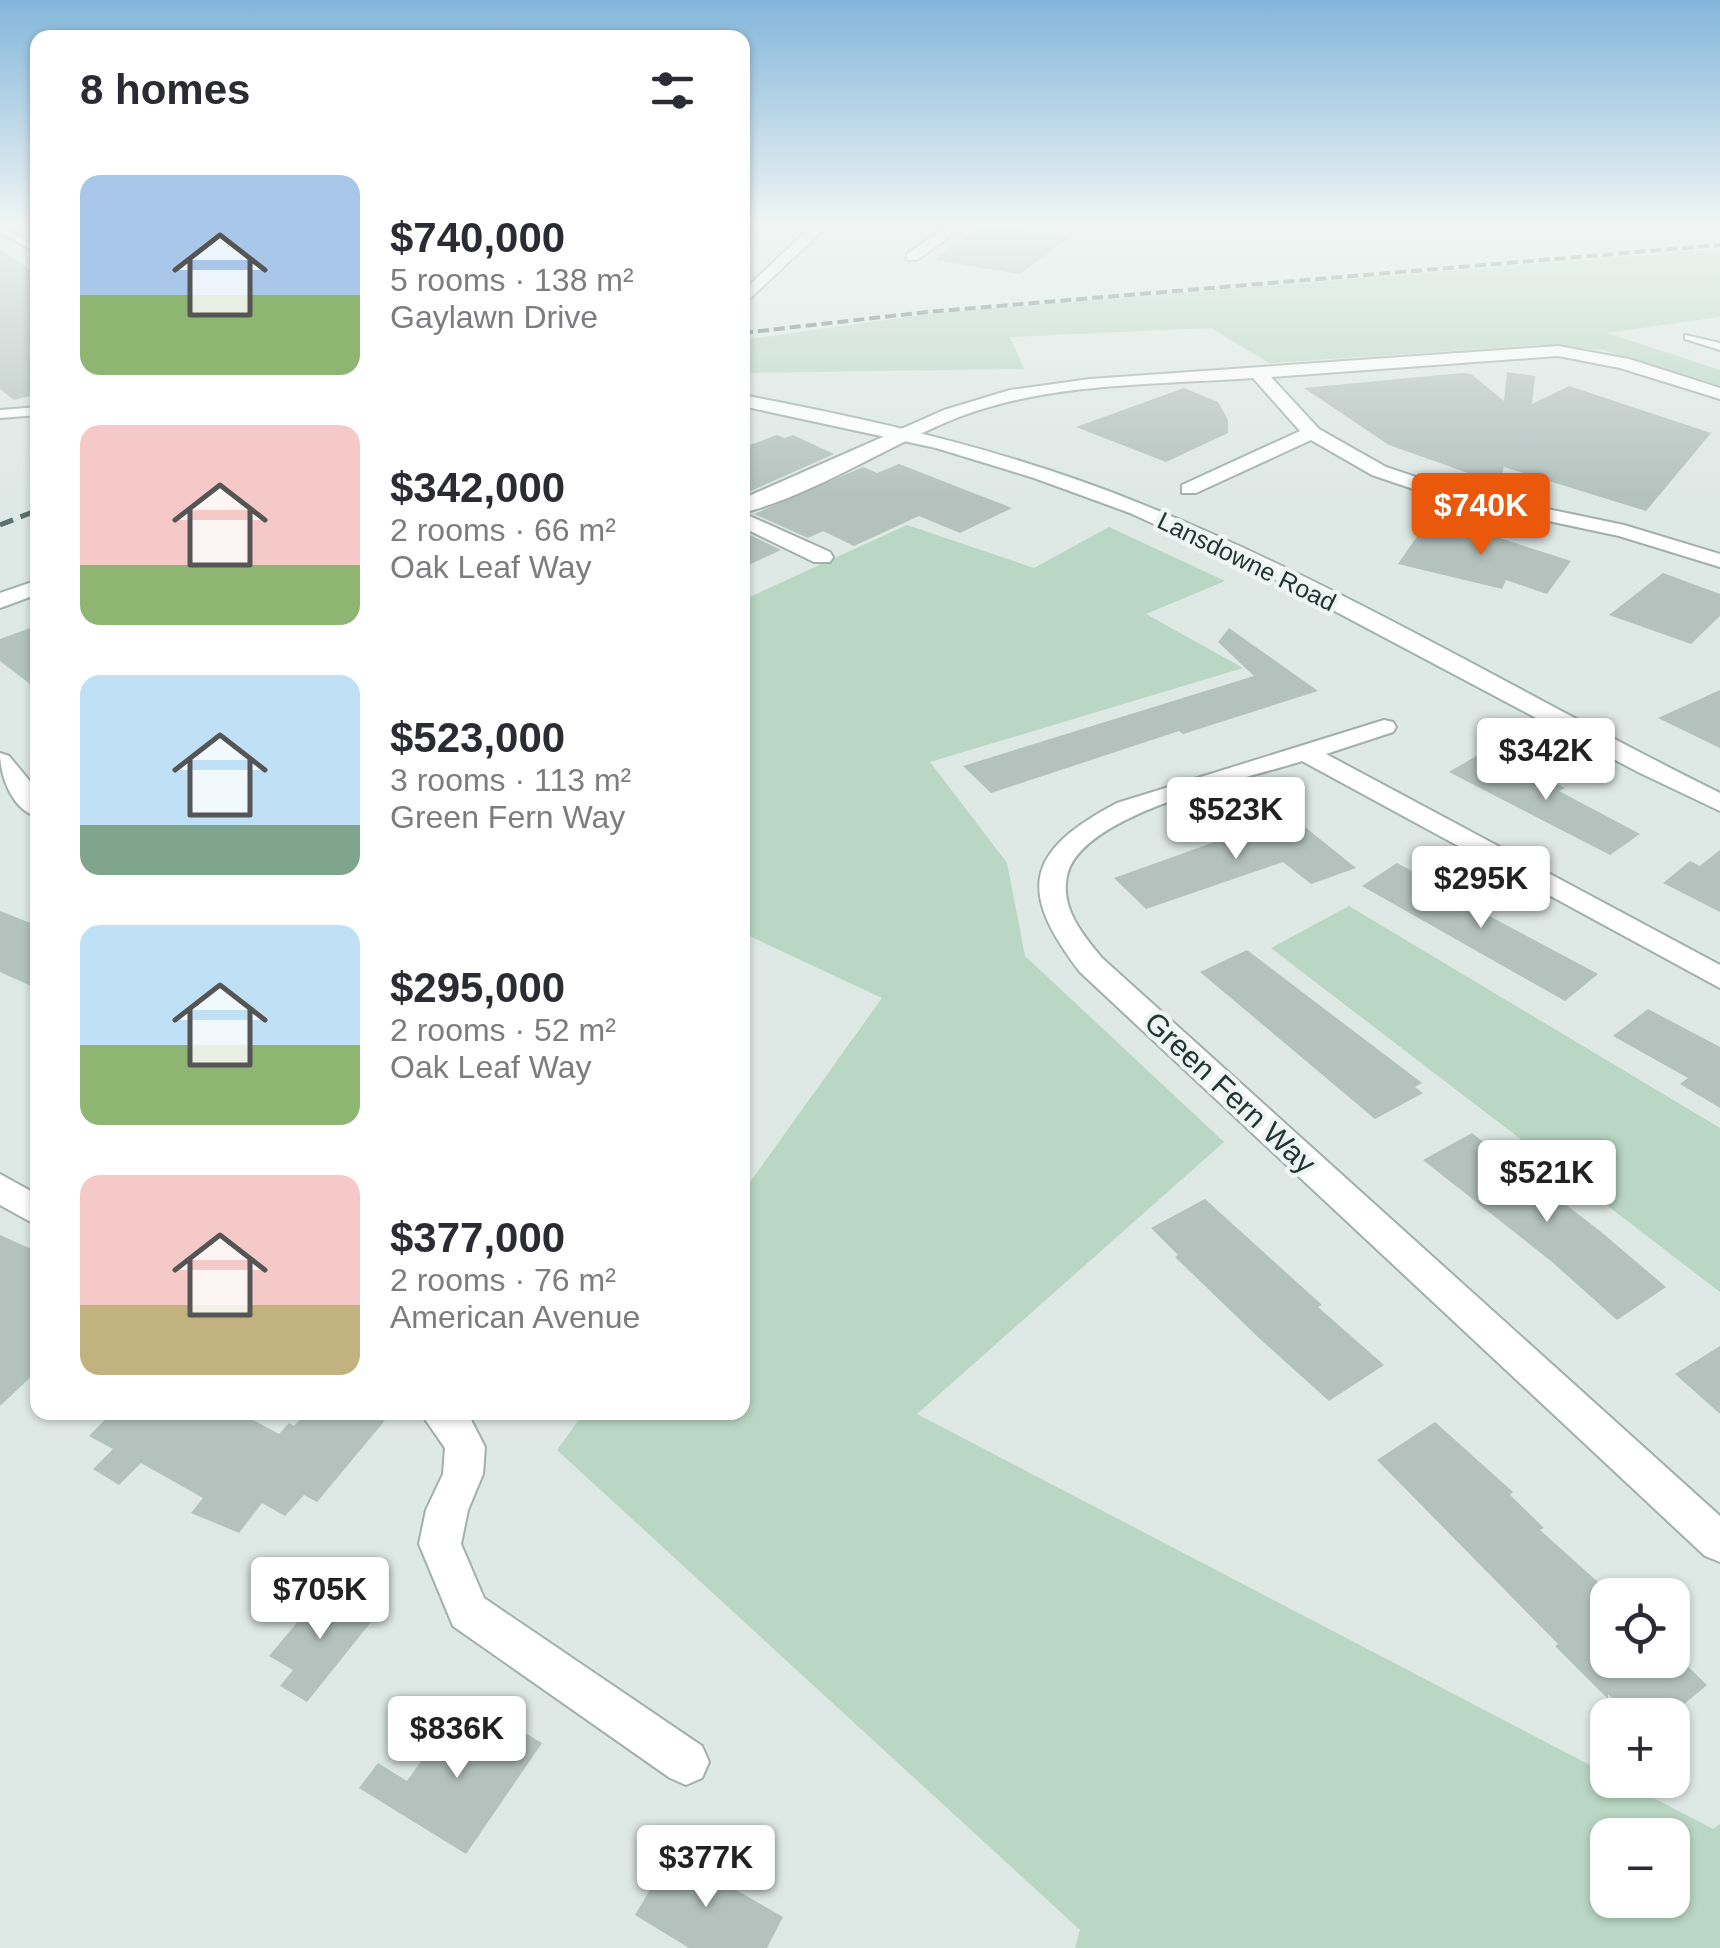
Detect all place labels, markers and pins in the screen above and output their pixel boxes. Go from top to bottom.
pin: $740K [1411,473,1551,558]
pin: $342K [1476,718,1616,803]
pin: $523K [1166,777,1306,862]
pin: $295K [1411,846,1551,931]
pin: $521K [1477,1140,1617,1225]
pin: $705K [250,1557,390,1642]
pin: $836K [387,1696,527,1781]
pin: $377K [636,1825,776,1910]

